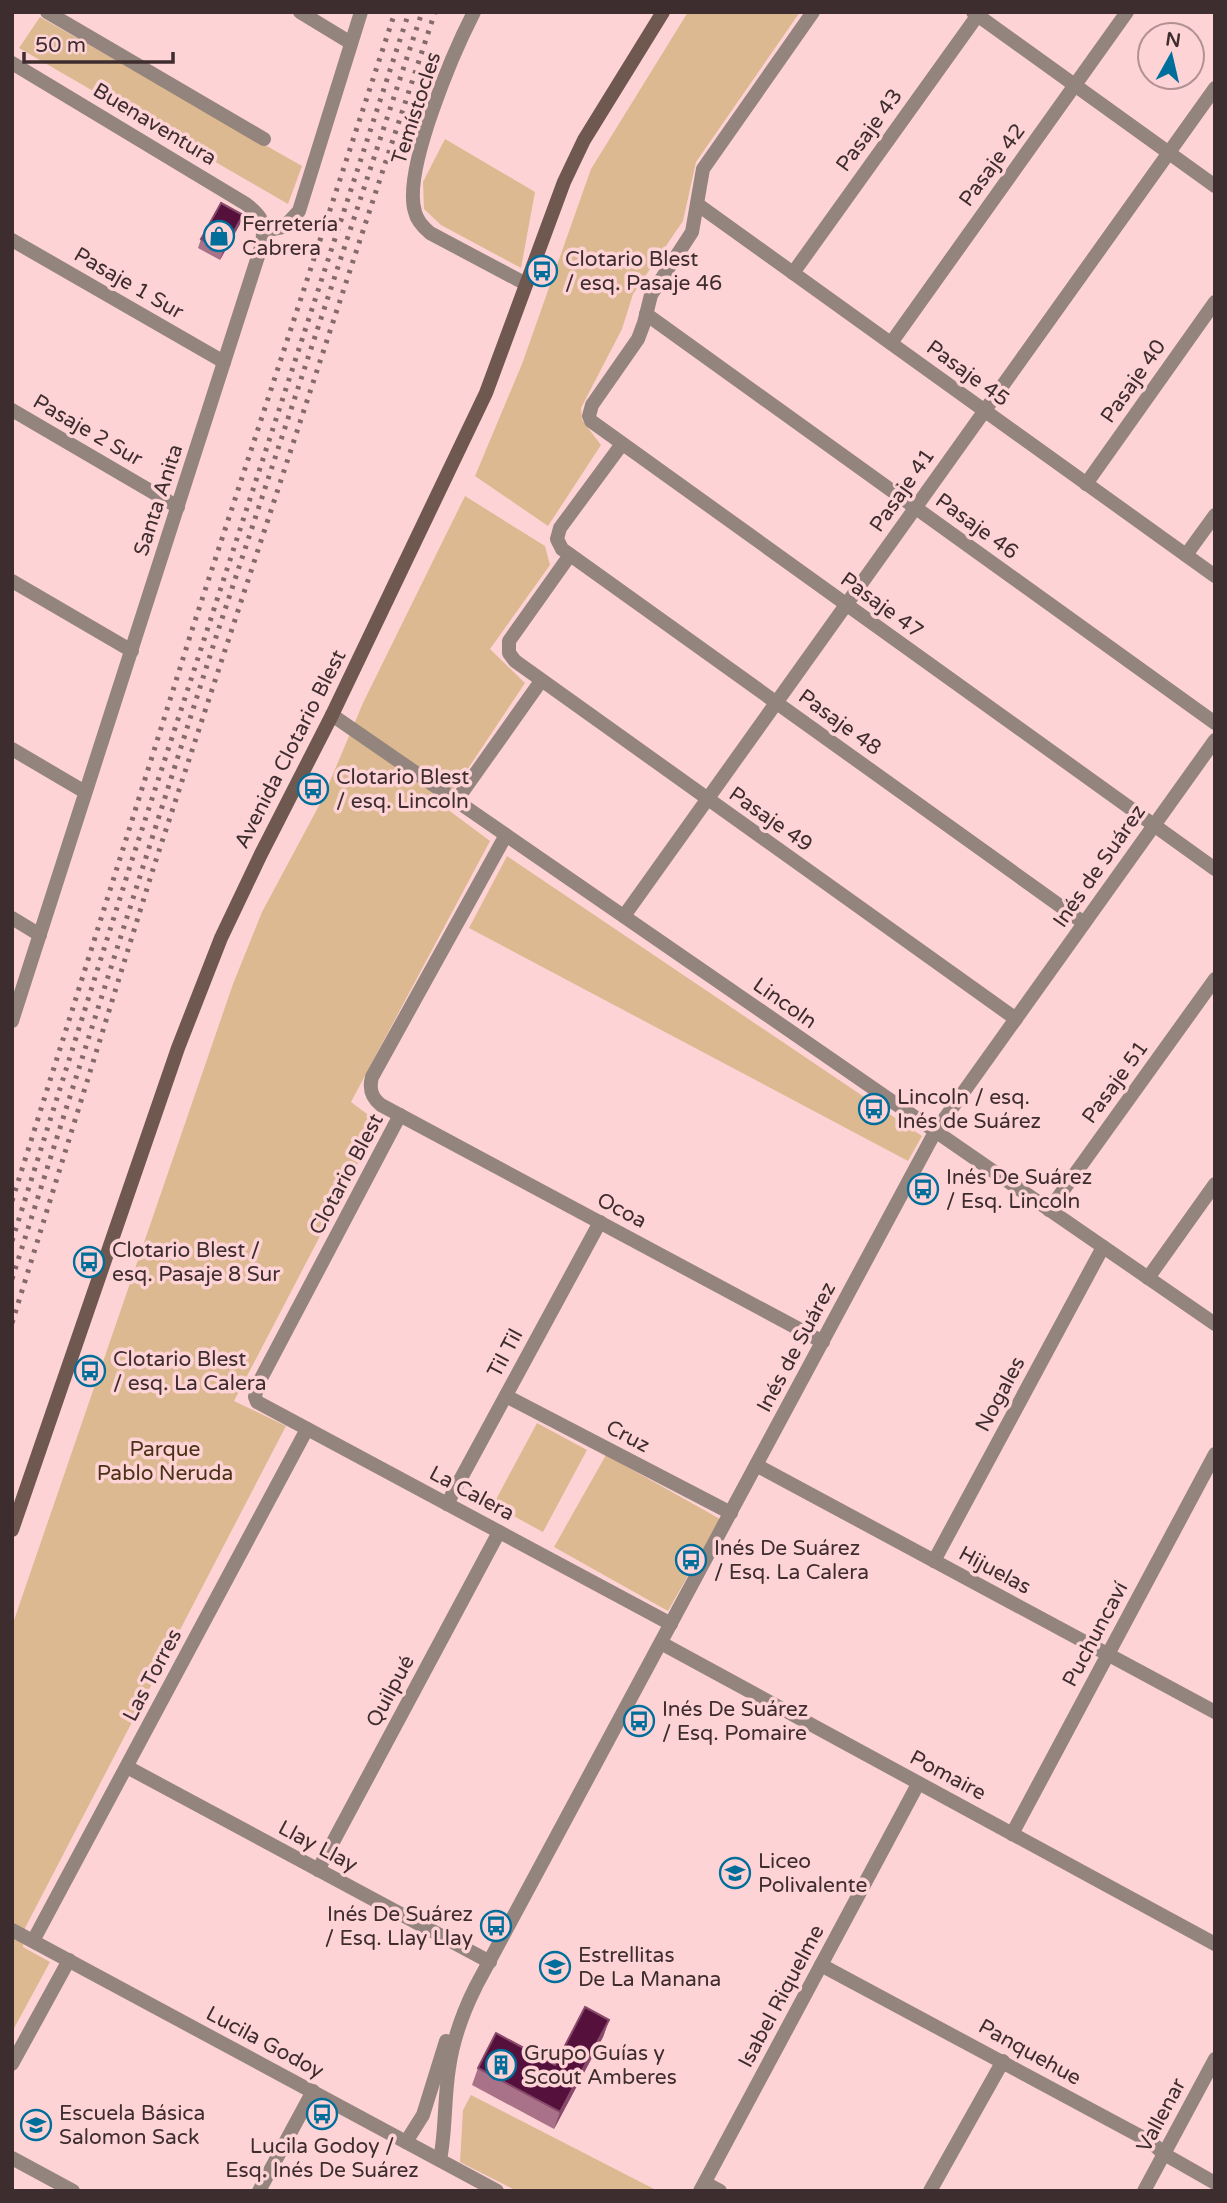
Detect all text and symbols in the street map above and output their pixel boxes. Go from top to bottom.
scale bar [24,21,173,65]
north arrow [1136,21,1206,91]
text: N [1164,28,1182,52]
text: 50 m [35,33,86,58]
street label: Temístocles [387,49,446,168]
street label: Buenaventura [88,78,221,171]
street label: Pasaje 43 [831,84,908,177]
street label: Pasaje 42 [954,119,1031,212]
place label: Ferretería Cabrera [242,212,338,261]
shop icon: Ferretería Cabrera [202,219,236,253]
street label: Pasaje 1 Sur [70,242,188,325]
place label: Clotario Blest / esq. Pasaje 46 [565,247,722,296]
bus stop icon: Clotario Blest / esq. Pasaje 46 [525,254,559,288]
street label: Pasaje 45 [921,335,1014,412]
street label: Pasaje 40 [1096,335,1171,428]
street label: Pasaje 2 Sur [29,389,147,472]
street label: Santa Anita [129,441,188,559]
street label: Pasaje 41 [865,444,940,537]
street label: Pasaje 46 [930,488,1023,565]
street label: Pasaje 47 [835,567,928,644]
street label: Avenida Clotario Blest [229,646,351,853]
street label: Pasaje 48 [793,684,886,761]
place label: Clotario Blest / esq. Lincoln [336,765,469,814]
bus stop icon: Clotario Blest / esq. Lincoln [296,772,330,806]
street label: Pasaje 49 [724,782,817,857]
street label: Inés de Suárez [1048,800,1151,932]
street label: Lincoln [748,973,821,1034]
street label: Pasaje 51 [1077,1036,1154,1129]
place label: Lincoln / esq. Inés de Suárez [897,1085,1041,1134]
bus stop icon: Lincoln / esq. Inés de Suárez [857,1092,891,1126]
street label: Clotario Blest [304,1109,389,1239]
place label: Inés De Suárez / Esq. Lincoln [946,1165,1092,1214]
bus stop icon: Inés De Suárez / Esq. Lincoln [906,1172,940,1206]
street label: Ocoa [593,1187,651,1234]
place label: Clotario Blest / esq. Pasaje 8 Sur [112,1238,280,1287]
bus stop icon: Clotario Blest / esq. Pasaje 8 Sur [72,1245,106,1279]
street label: Inés de Suárez [752,1278,841,1417]
street label: Til Til [482,1325,529,1382]
place label: Clotario Blest / esq. La Calera [113,1347,267,1396]
street label: Nogales [970,1352,1031,1436]
bus stop icon: Clotario Blest / esq. La Calera [73,1354,107,1388]
street label: Cruz [602,1415,654,1458]
park label: Parque Pablo Neruda [97,1437,233,1486]
street label: La Calera [425,1461,519,1526]
place label: Inés De Suárez / Esq. La Calera [714,1536,869,1585]
street label: Hijuelas [954,1541,1035,1600]
bus stop icon: Inés De Suárez / Esq. La Calera [674,1543,708,1577]
street label: Puchuncaví [1057,1577,1134,1691]
street label: Las Torres [118,1625,187,1726]
street label: Quilpué [361,1651,420,1732]
place label: Inés De Suárez / Esq. Pomaire [662,1697,808,1746]
bus stop icon: Inés De Suárez / Esq. Pomaire [622,1704,656,1738]
street label: Pomaire [905,1745,990,1806]
street label: Llay Llay [274,1815,362,1878]
place label: Liceo Polivalente [758,1849,867,1898]
school or university icon: Liceo Polivalente [718,1856,752,1890]
place label: Inés De Suárez / Esq. Llay Llay [325,1902,473,1951]
bus stop icon: Inés De Suárez / Esq. Llay Llay [479,1909,513,1943]
street label: Isabel Riquelme [733,1921,830,2072]
place label: Estrellitas De La Manana [578,1943,721,1992]
school or university icon: Estrellitas De La Manana [538,1950,572,1984]
street label: Lucila Godoy [202,2001,328,2084]
street label: Panquehue [974,2014,1086,2091]
place label: Grupo Guías y Scout Amberes [524,2041,677,2090]
building icon: Grupo Guías y Scout Amberes [484,2048,518,2082]
street label: Vallenar [1132,2074,1191,2157]
bus stop icon: Lucila Godoy / Esq. Inés De Suárez [305,2097,339,2131]
place label: Escuela Básica Salomon Sack [59,2101,205,2150]
school or university icon: Escuela Básica Salomon Sack [19,2108,53,2142]
place label: Lucila Godoy / Esq. Inés De Suárez [225,2134,419,2183]

